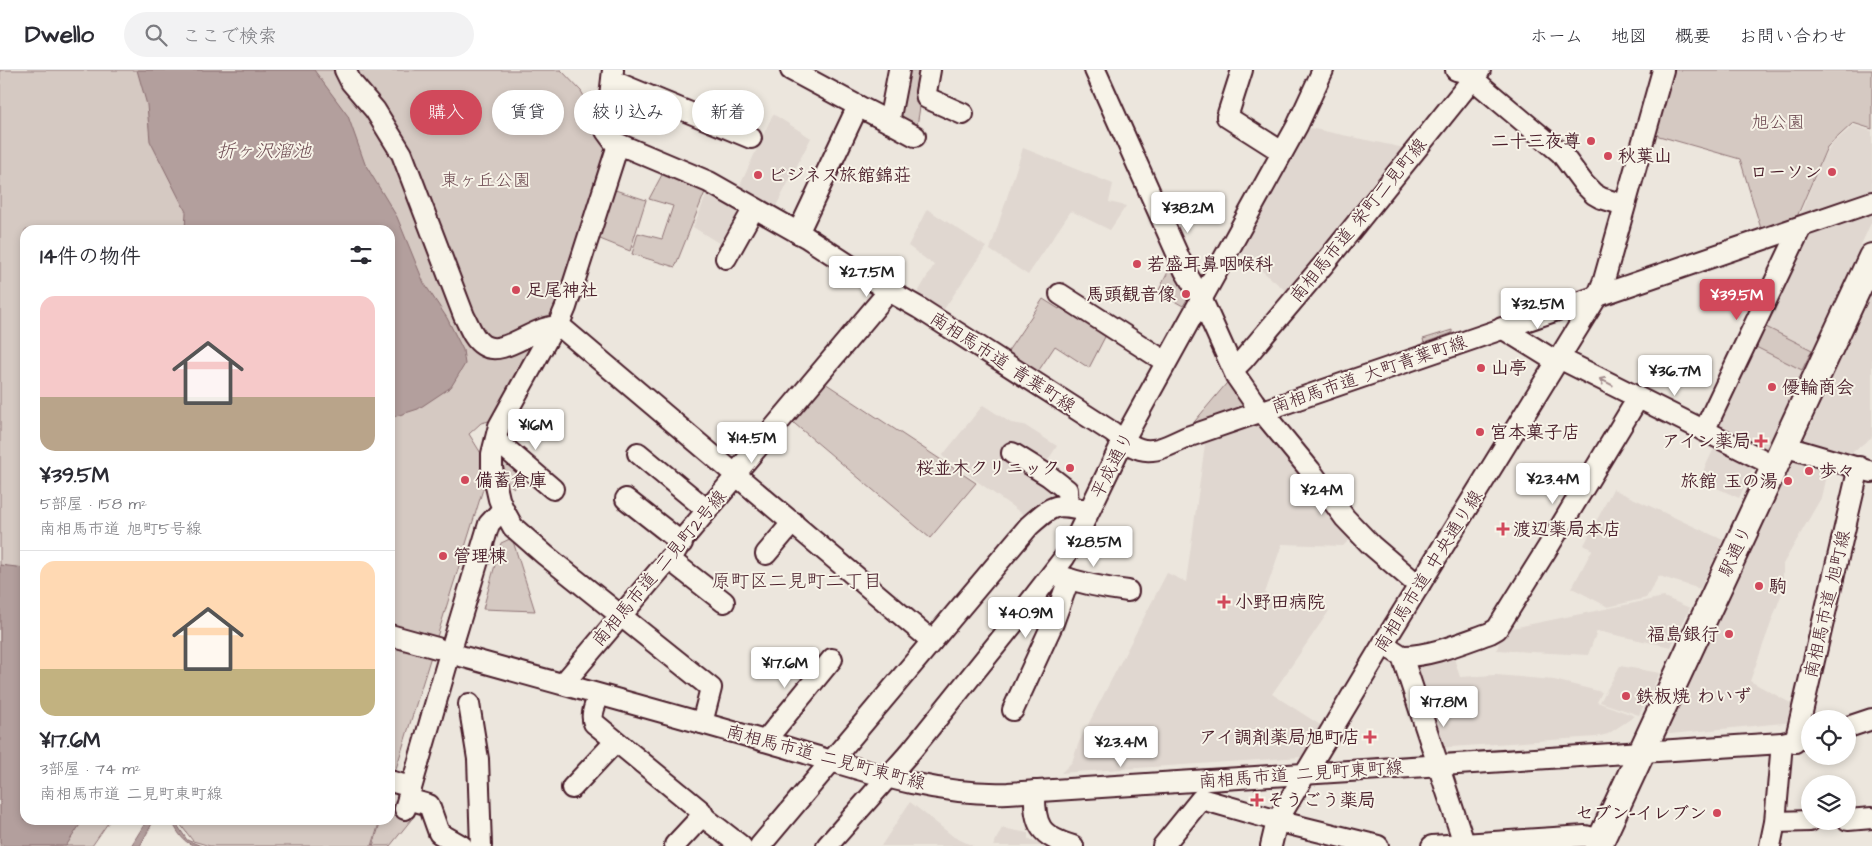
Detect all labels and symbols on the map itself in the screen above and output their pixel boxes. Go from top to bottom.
park label: 旭公園 [1751,110,1805,135]
place label: 二十三夜尊 [1491,129,1581,154]
street label: 南相馬市道 栄町二見町線 [1284,133,1433,308]
marker: 二十三夜尊 [1585,135,1597,147]
water label: 折ヶ沢溜池 [216,138,312,165]
place label: 秋葉山 [1618,144,1672,169]
marker: 秋葉山 [1602,150,1614,162]
place label: ローソン [1750,160,1822,185]
place label: ビジネス旅館錦荘 [768,163,911,188]
marker: ローソン [1826,166,1838,178]
park label: 東ヶ丘公園 [441,168,531,193]
marker: ビジネス旅館錦荘 [752,169,764,181]
pin: ¥38.2M [1147,191,1229,234]
place label: 若盛耳鼻咽喉科 [1147,252,1273,277]
pin: ¥27.5M [826,256,908,298]
marker: 若盛耳鼻咽喉科 [1131,258,1143,270]
place label: 足尾神社 [526,278,598,303]
pin: ¥39.5M [1696,278,1778,321]
place label: 馬頭観音像 [1086,282,1176,307]
marker: 足尾神社 [510,284,522,296]
marker: 馬頭観音像 [1180,288,1192,300]
pin: ¥32.5M [1497,288,1579,330]
street label: 南相馬市道 青葉町線 [925,306,1080,419]
street label: 南相馬市道 大町青葉町線 [1268,329,1470,420]
pin: ¥36.7M [1634,354,1716,397]
place label: 山亭 [1491,356,1527,381]
marker: 山亭 [1475,362,1487,374]
place label: 優輪商会 [1782,375,1854,400]
one-way arrow [1599,377,1614,386]
marker: 優輪商会 [1766,381,1778,393]
pin: ¥16M [506,408,566,451]
place label: 宮本菓子店 [1490,420,1580,445]
pin: ¥14.5M [711,422,793,464]
marker: 宮本菓子店 [1474,426,1486,438]
street label: 平成通り [1085,427,1140,503]
place label: アイン薬局 [1662,429,1751,454]
marker: アイン薬局 [1755,435,1767,447]
place label: 桜並木クリニック [916,456,1060,481]
place label: 歩々 [1819,459,1855,484]
marker: 桜並木クリニック [1064,462,1076,474]
pin: ¥23.4M [1512,462,1594,505]
marker: 歩々 [1803,465,1815,477]
place label: 備蓄倉庫 [475,468,547,493]
place label: 旅館 玉の湯 [1681,469,1778,494]
marker: 備蓄倉庫 [459,474,471,486]
pin: ¥24M [1292,474,1352,516]
marker: 旅館 玉の湯 [1782,475,1794,487]
street label: 南相馬市道 二見町2号線 [586,485,732,652]
street label: 南相馬市道 中央通り線 [1368,485,1489,657]
place label: 渡辺薬局本店 [1513,517,1621,542]
street label: 駅通り [1713,521,1758,581]
marker: 渡辺薬局本店 [1497,523,1509,535]
pin: ¥28.5M [1053,526,1135,568]
street label: 南相馬市道 旭町線 [1798,528,1857,681]
place label: 管理棟 [453,544,507,569]
marker: 管理棟 [437,550,449,562]
district label: 原町区二見町二丁目 [711,568,883,595]
place label: 駒 [1769,574,1787,599]
marker: 駒 [1753,580,1765,592]
place label: 小野田病院 [1235,590,1325,615]
marker: 小野田病院 [1217,595,1231,609]
pin: ¥40.9M [985,596,1067,639]
place label: 福島銀行 [1647,622,1719,647]
marker: 福島銀行 [1723,628,1735,640]
pin: ¥17.6M [744,646,826,689]
place label: 鉄板焼 わいず [1636,684,1751,709]
pin: ¥17.8M [1403,686,1485,728]
marker: 鉄板焼 わいず [1620,690,1632,702]
street label: 南相馬市道 二見町東町線 [724,719,928,796]
place label: アイ調剤薬局旭町店 [1199,725,1360,750]
pin: ¥23.4M [1080,726,1162,768]
marker: アイ調剤薬局旭町店 [1364,731,1376,743]
street label: 南相馬市道 二見町東町線 [1198,755,1404,794]
place label: そうごう薬局 [1267,788,1376,813]
marker: そうごう薬局 [1251,794,1263,806]
place label: セブン-イレブン [1575,801,1707,826]
marker: セブン-イレブン [1711,807,1723,819]

